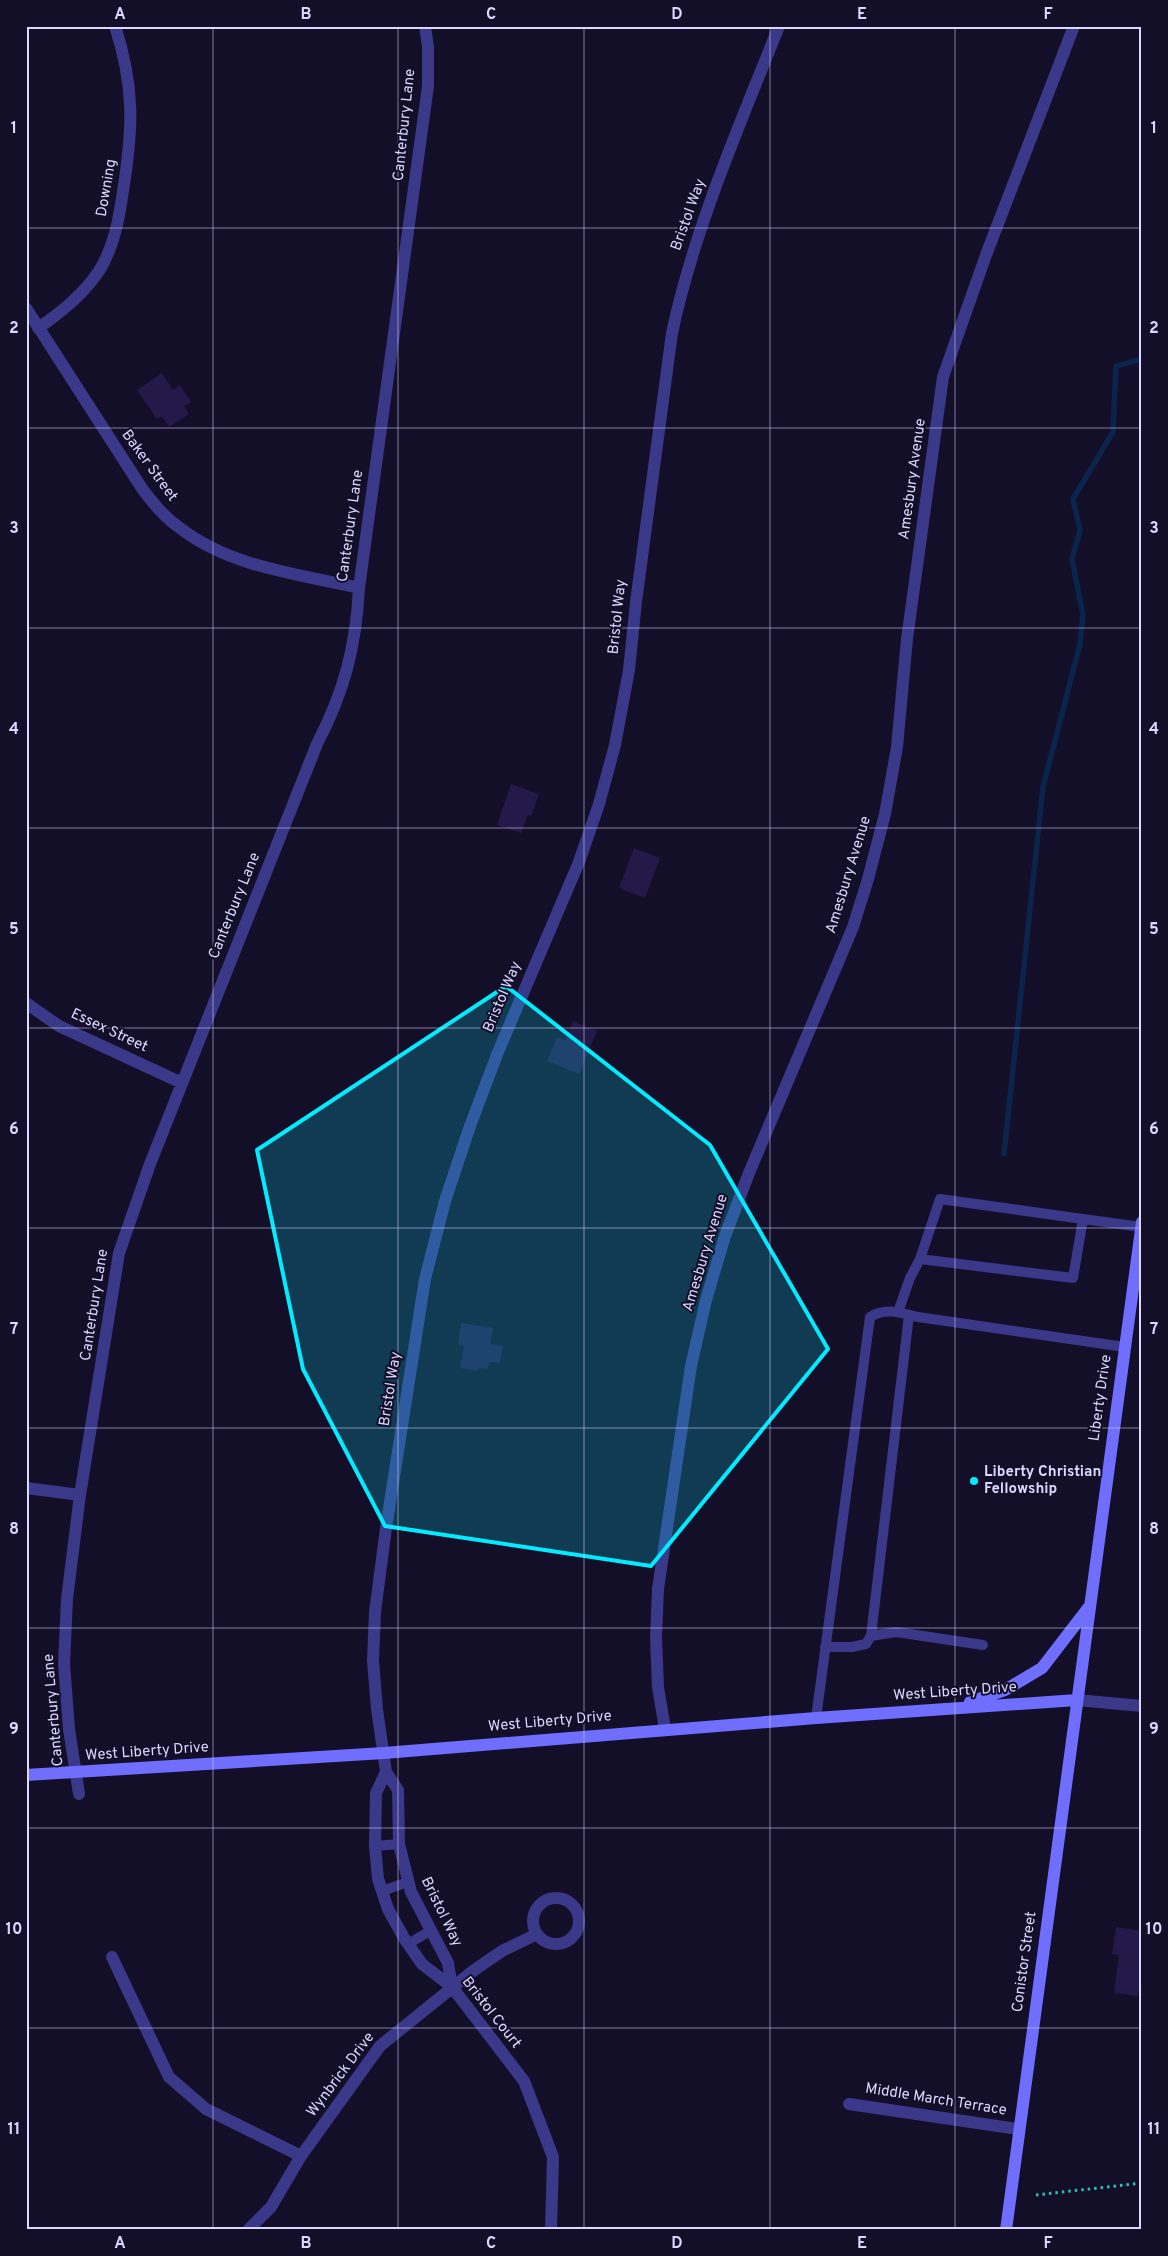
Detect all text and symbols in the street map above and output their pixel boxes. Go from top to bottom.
text: A [114,5,126,25]
text: B [300,5,312,25]
text: C [486,5,496,25]
text: D [671,5,683,25]
text: E [857,5,867,25]
text: F [1043,5,1053,25]
street label: Canterbury Lane [390,68,420,182]
text: 1 [11,119,17,139]
text: 1 [1151,119,1157,139]
street label: Downing [93,158,121,218]
street label: Bristol Way [667,176,711,254]
text: 2 [9,319,19,339]
text: 2 [1149,319,1159,339]
street label: Amesbury Avenue [895,417,931,541]
street label: Baker Street [117,426,181,506]
street label: Canterbury Lane [334,469,368,583]
text: 3 [9,519,19,539]
text: 3 [1149,519,1159,539]
street label: Bristol Way [605,578,631,655]
text: 4 [9,720,19,740]
text: 4 [1149,720,1159,740]
street label: Amesbury Avenue [822,814,876,936]
street label: Canterbury Lane [205,850,265,962]
text: 5 [9,920,19,940]
text: 5 [1149,920,1159,940]
street label: Bristol Way [480,959,526,1035]
street label: Essex Street [67,1005,151,1057]
text: 6 [9,1120,19,1140]
text: 6 [1149,1120,1159,1140]
street label: Amesbury Avenue [679,1192,733,1314]
street label: Canterbury Lane [77,1248,113,1362]
text: 7 [10,1320,18,1340]
text: 7 [1150,1320,1158,1340]
street label: Bristol Way [376,1350,406,1428]
street label: Liberty Drive [1086,1353,1116,1443]
place label: Liberty Christian Fellowship [984,1463,1101,1499]
marker: Liberty Christian Fellowship [968,1475,980,1487]
text: 8 [9,1520,19,1540]
text: 8 [1149,1520,1159,1540]
street label: Canterbury Lane [40,1653,68,1767]
street label: West Liberty Drive [893,1678,1017,1706]
street label: West Liberty Drive [487,1707,613,1737]
text: 9 [9,1720,19,1740]
text: 9 [1149,1720,1159,1740]
street label: West Liberty Drive [85,1738,209,1766]
street label: Bristol Way [416,1874,466,1950]
street label: Conistor Street [1009,1910,1041,2014]
text: 10 [6,1920,22,1940]
text: 10 [1146,1920,1162,1940]
street label: Bristol Court [457,1973,525,2053]
street label: Wynbrick Drive [303,2029,379,2121]
street label: Middle March Terrace [864,2079,1008,2121]
text: 11 [8,2120,20,2140]
text: 11 [1148,2120,1160,2140]
text: A [114,2234,126,2254]
text: B [300,2234,312,2254]
text: C [486,2234,496,2254]
text: D [671,2234,683,2254]
text: E [857,2234,867,2254]
text: F [1043,2234,1053,2254]

